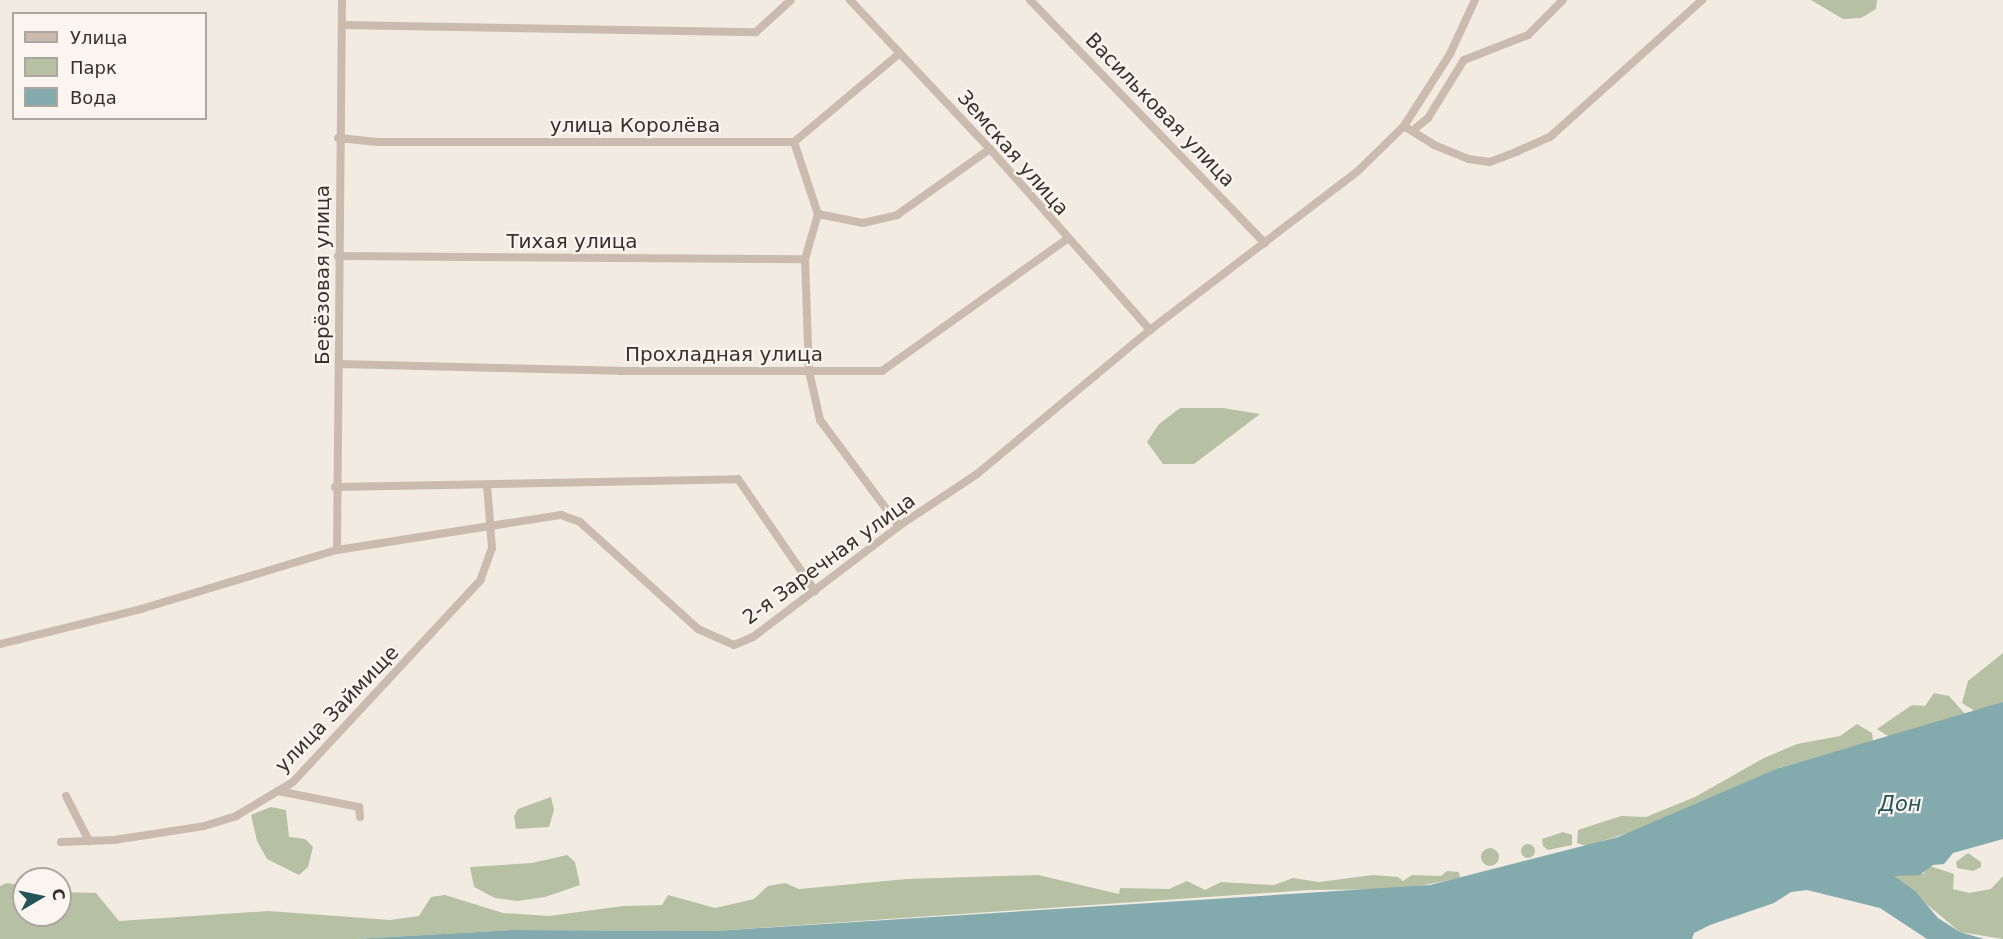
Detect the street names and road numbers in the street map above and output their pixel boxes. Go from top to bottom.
street label: Васильковая улица [1080,28,1240,192]
street label: Земская улица [952,86,1074,220]
street label: улица Королёва [550,113,720,137]
street label: Берёзовая улица [310,185,334,365]
street label: Тихая улица [506,229,638,253]
street label: Прохладная улица [625,342,823,366]
street label: 2-я Заречная улица [738,488,920,630]
street label: улица Займище [270,641,404,777]

